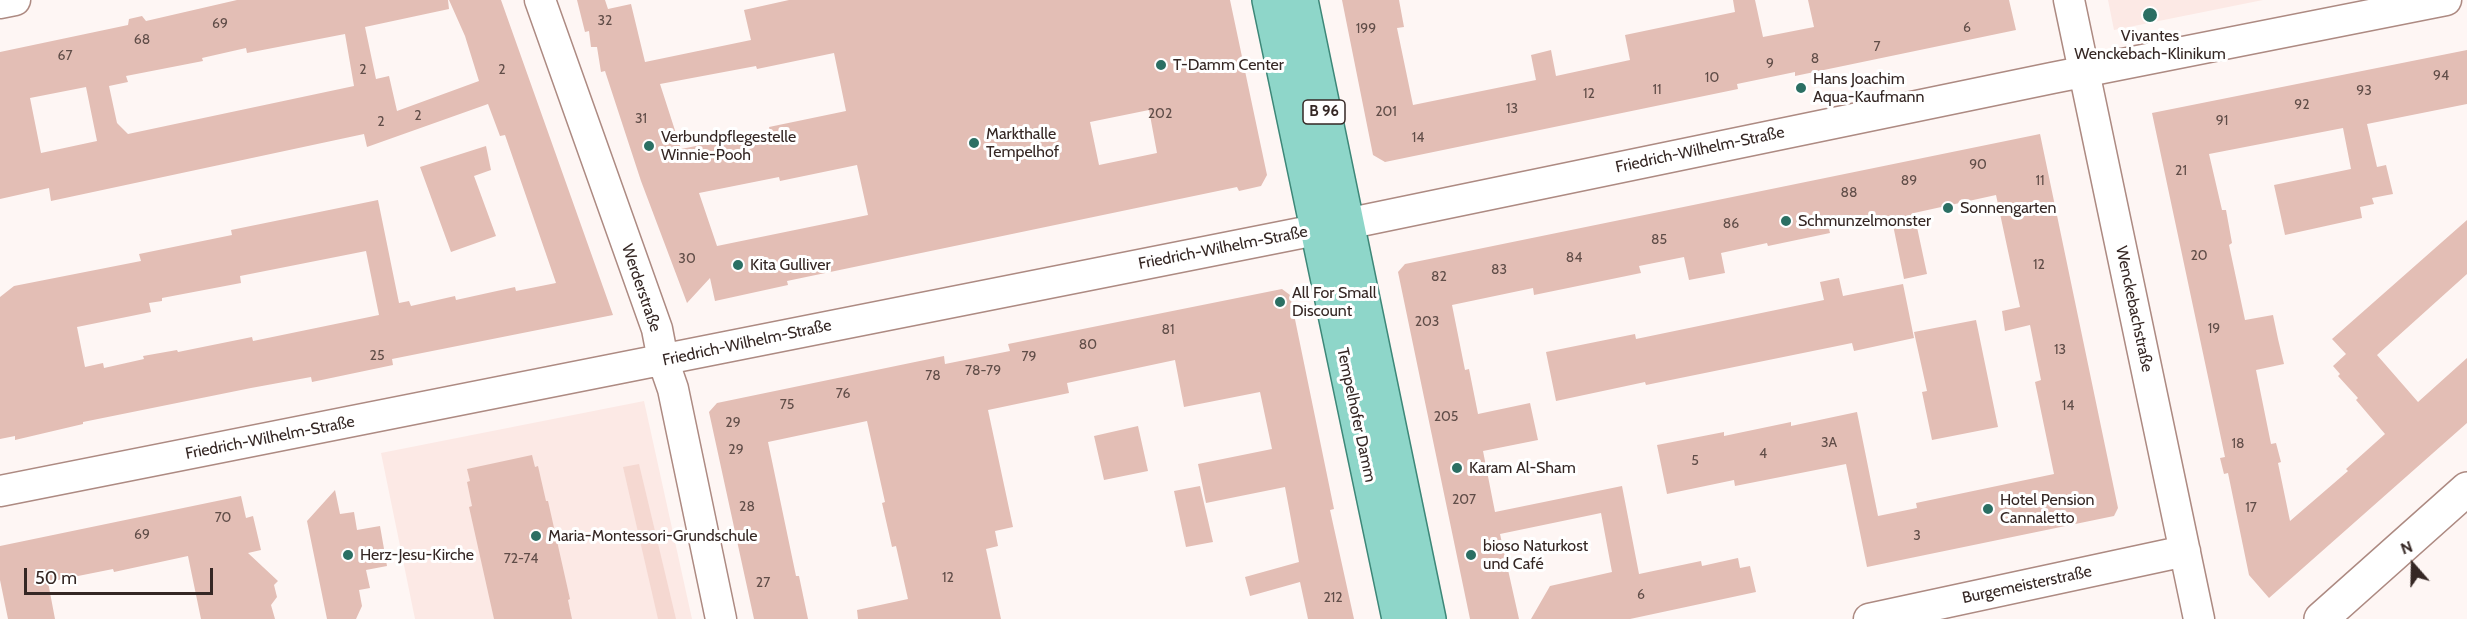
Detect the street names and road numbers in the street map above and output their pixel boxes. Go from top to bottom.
road number: B 96 [1303,100,1345,124]
street label: Friedrich-Wilhelm-Straße [1614,123,1786,177]
street label: Friedrich-Wilhelm-Straße [1137,222,1309,274]
street label: Werderstraße [617,242,665,334]
street label: Wenckebachstraße [2111,244,2157,374]
street label: Friedrich-Wilhelm-Straße [661,316,833,370]
street label: Tempelhofer Damm [1332,346,1380,484]
street label: Friedrich-Wilhelm-Straße [184,412,356,464]
street label: Burgemeisterstraße [1961,562,2093,608]

